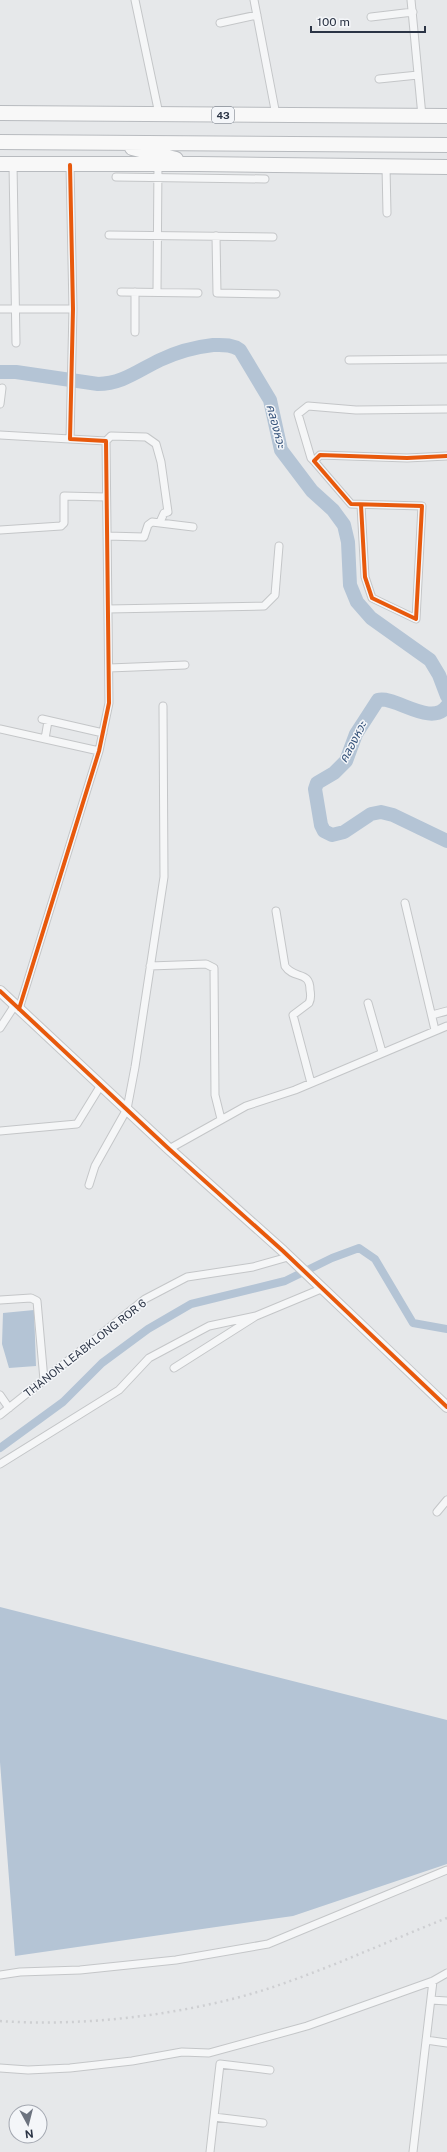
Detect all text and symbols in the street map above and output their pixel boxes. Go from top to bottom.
scale bar [311,8,425,34]
text: 100 m [317,15,350,29]
road number: 43 [212,107,234,123]
water label: คลองหวะ [263,403,289,450]
water label: คลองหวะ [336,718,370,765]
street label: THANON LEABKLONG ROR 6 [22,1297,149,1399]
north arrow [8,2104,48,2144]
text: N [24,2127,34,2140]

